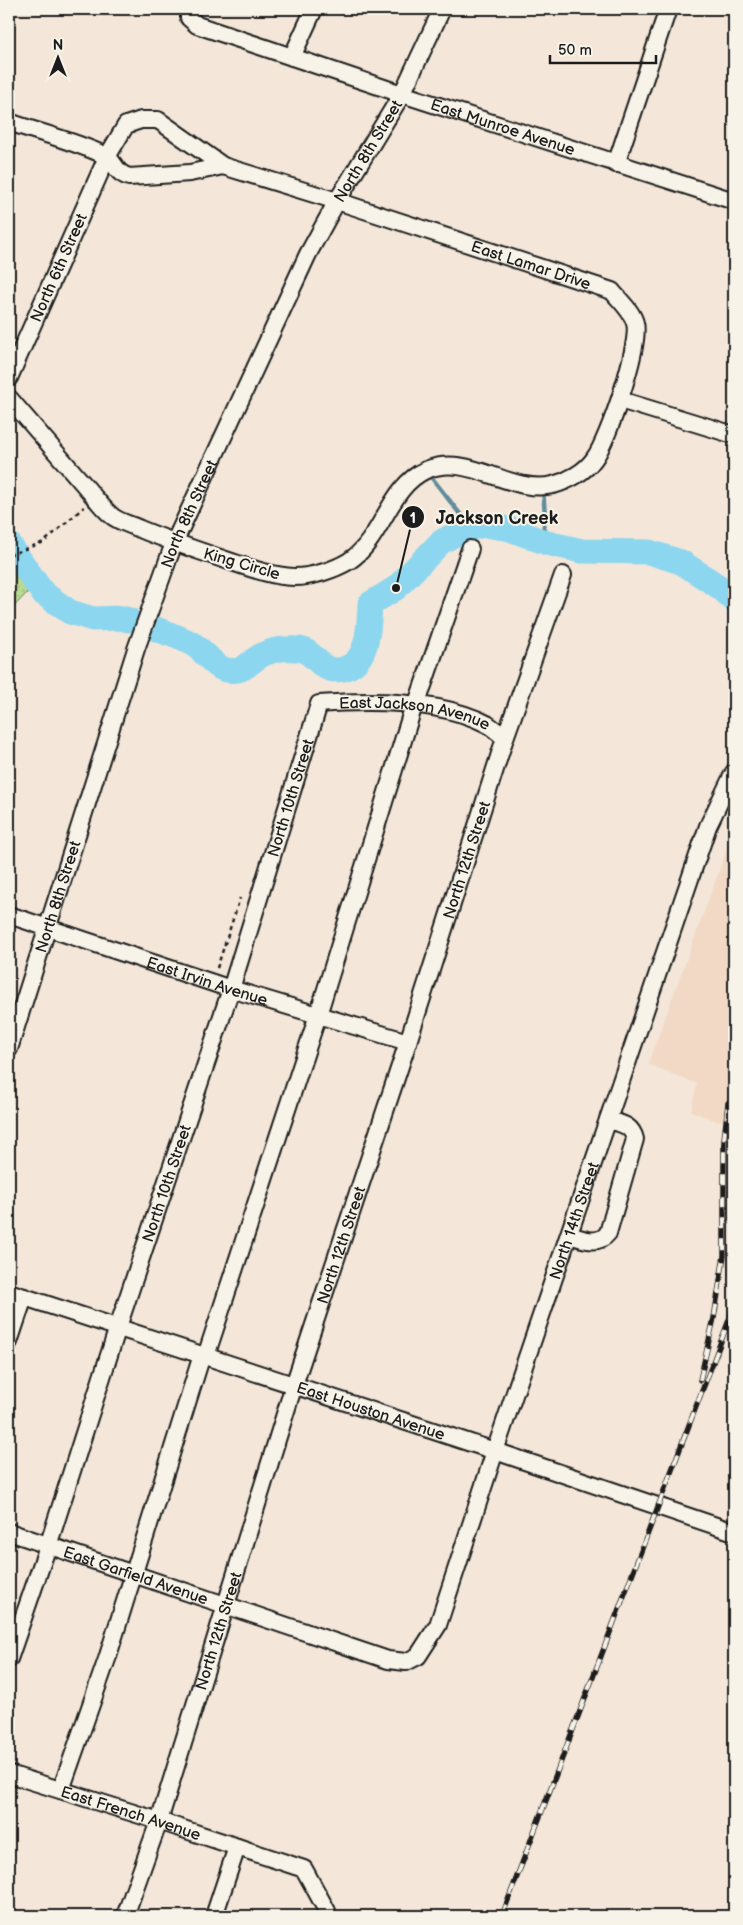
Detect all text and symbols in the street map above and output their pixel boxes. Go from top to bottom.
north arrow [32,32,82,82]
scale bar [550,32,657,64]
text: N [53,37,63,54]
text: 50 m [558,41,592,60]
street label: East Munroe Avenue [428,96,578,160]
street label: North 8th Street [330,97,407,206]
street label: North 6th Street [27,211,92,325]
street label: East Lamar Drive [469,238,593,295]
street label: North 8th Street [158,457,222,571]
callout: Jackson Creek [401,501,568,534]
text: Jackson Creek [436,508,559,529]
text: 1 [410,509,416,528]
street label: King Circle [201,544,283,585]
street label: East Jackson Avenue [339,694,493,735]
street label: North 10th Street [264,737,319,860]
street label: North 12th Street [440,799,495,922]
street label: North 8th Street [32,839,86,955]
street label: East Irvin Avenue [144,954,270,1011]
street label: North 10th Street [139,1123,196,1245]
street label: North 14th Street [546,1160,604,1282]
street label: North 12th Street [314,1184,370,1307]
street label: East Houston Avenue [294,1379,448,1445]
street label: East Garfield Avenue [61,1543,211,1610]
street label: North 12th Street [192,1570,247,1693]
street label: East French Avenue [58,1783,203,1845]

